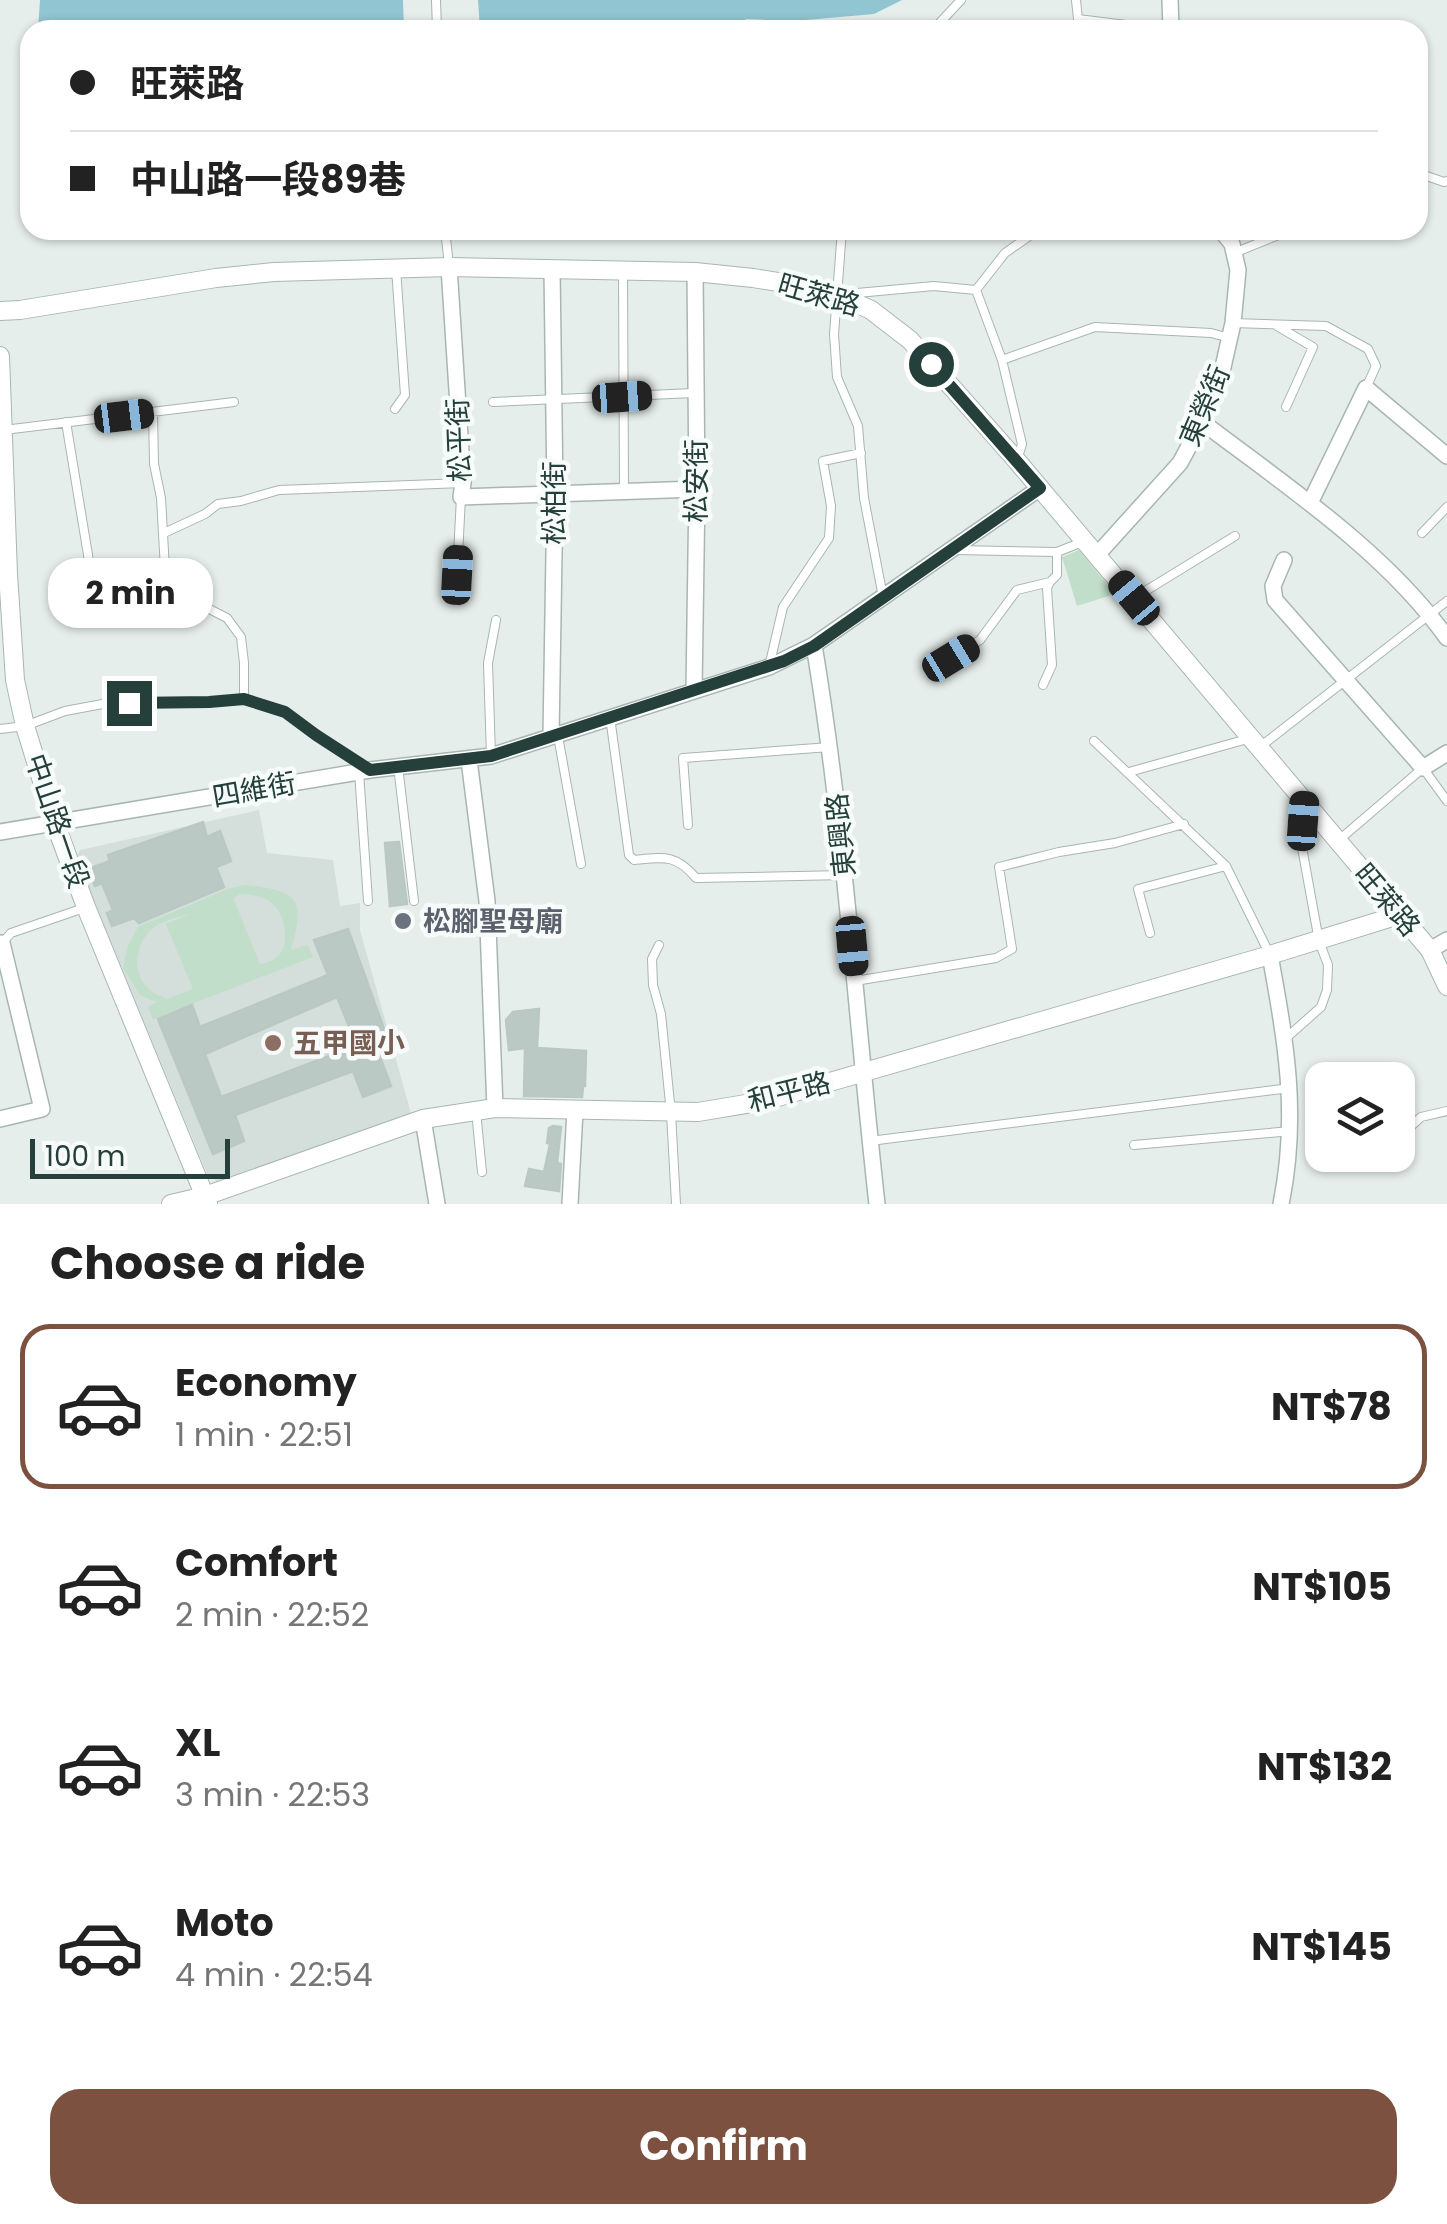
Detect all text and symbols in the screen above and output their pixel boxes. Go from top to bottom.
text: 旺萊路 [130,57,244,110]
text: 中山路一段89巷 [130,153,406,206]
street label: 旺萊路 [773,265,865,325]
route start [909,342,954,387]
street label: 東榮街 [1171,360,1239,452]
car [591,380,653,414]
car [92,397,156,435]
street label: 松平街 [438,397,480,483]
street label: 松安街 [677,439,716,523]
street label: 松柏街 [535,461,574,545]
car [440,544,474,606]
callout: 2 min [46,558,212,628]
car [1103,565,1165,631]
text: 2 min [86,570,175,615]
car [918,630,984,686]
route end [107,681,152,726]
street label: 中山路一段 [16,748,98,894]
street label: 四維街 [209,764,299,816]
car [1286,790,1320,852]
street label: 東興路 [817,791,865,879]
street label: 旺萊路 [1345,855,1429,945]
place label: 松腳聖母廟 [423,902,563,941]
marker: 松腳聖母廟 [392,910,414,932]
car [834,915,870,977]
place label: 五甲國小 [293,1024,405,1063]
marker: 五甲國小 [262,1032,284,1054]
map controls [1305,1062,1415,1172]
button: layers [1305,1062,1415,1172]
street label: 和平路 [744,1063,834,1121]
scale bar [30,1134,230,1178]
text: 100 m [45,1137,125,1176]
text: Choose a ride [50,1232,365,1295]
text: Economy [175,1356,357,1409]
icon: car [55,1362,145,1452]
text: NT$78 [1271,1380,1392,1433]
text: 1 min · 22:51 [175,1412,353,1457]
text: Comfort [175,1536,338,1589]
icon: car [55,1542,145,1632]
text: NT$105 [1252,1560,1392,1613]
text: 2 min · 22:52 [175,1592,369,1637]
text: XL [175,1716,220,1769]
icon: car [55,1722,145,1812]
text: NT$132 [1257,1740,1392,1793]
text: 3 min · 22:53 [175,1772,370,1817]
text: Moto [175,1896,274,1949]
icon: car [55,1902,145,1992]
text: NT$145 [1251,1920,1392,1973]
text: 4 min · 22:54 [175,1952,373,1997]
button: Confirm [50,2089,1397,2204]

